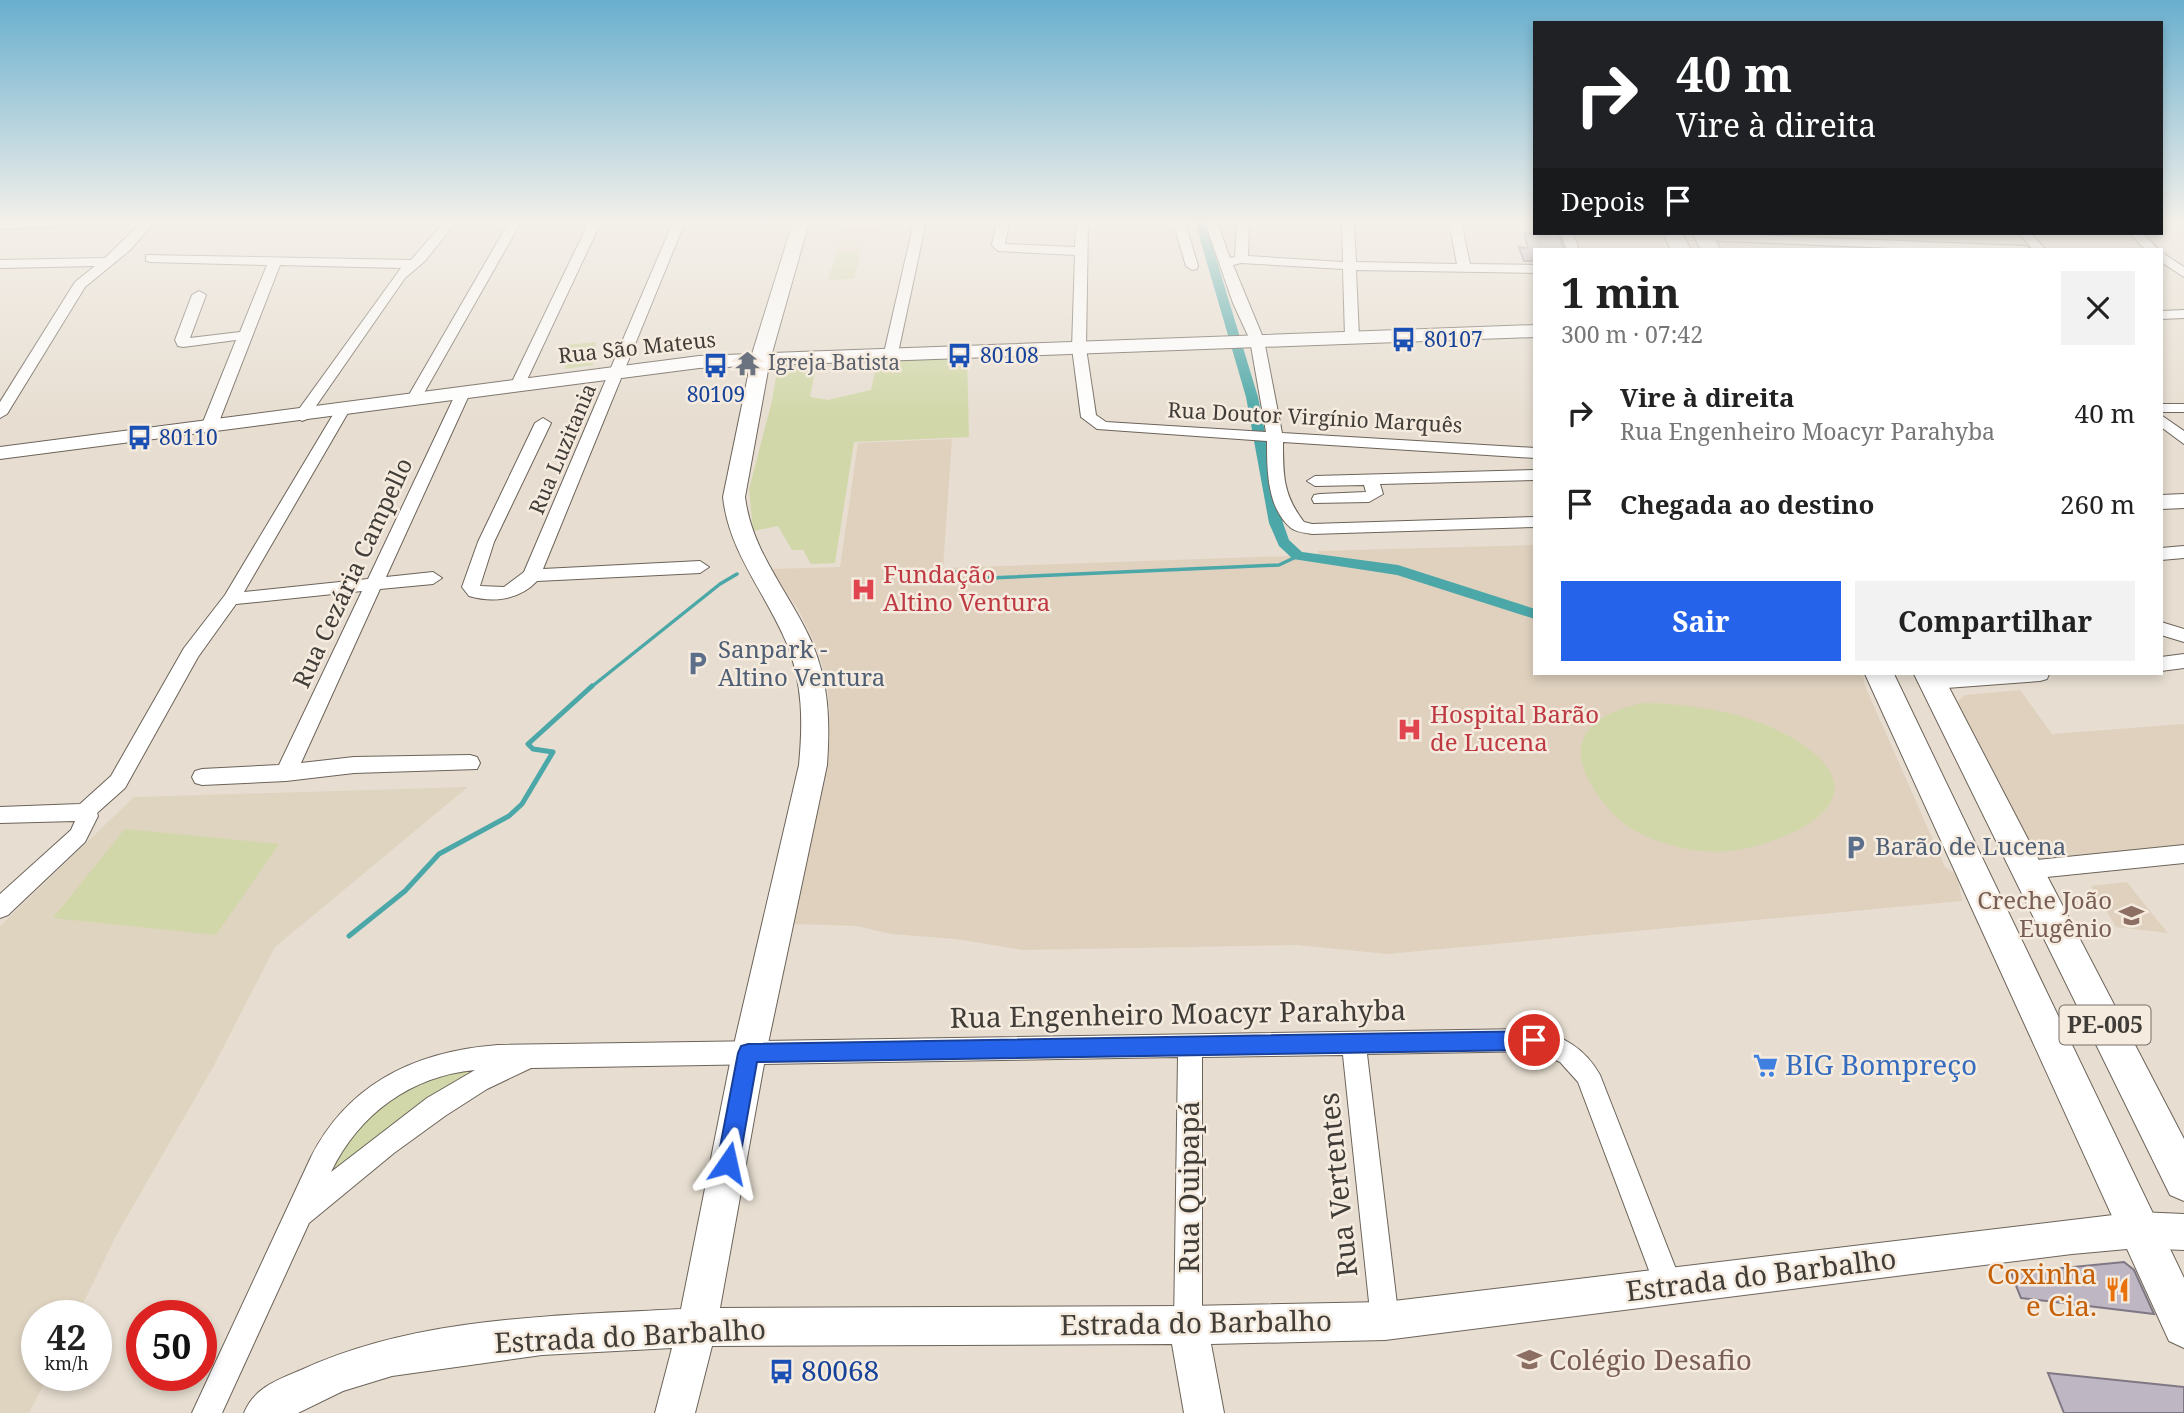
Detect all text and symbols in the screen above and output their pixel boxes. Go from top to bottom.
text: 40 m [1676,40,1792,106]
icon: right [1561,49,1652,140]
text: Vire à direita [1676,103,1876,146]
icon: arrive [1659,182,1697,220]
text: Depois [1561,183,1645,219]
text: 1 min [1561,263,1680,320]
button: close [2061,271,2135,345]
text: 300 m · 07:42 [1561,318,1703,350]
street label: Rua São Mateus [557,325,717,369]
place label: 80107 [1424,325,1483,353]
bus stop icon: 80107 [1390,326,1418,354]
place label: 80108 [980,341,1039,369]
bus stop icon: 80108 [946,342,974,370]
place label: Igreja Batista [768,348,900,376]
temple icon: Igreja Batista [734,349,762,377]
bus stop icon: 80109 [702,352,730,380]
street label: Rua Luzitania [522,379,602,518]
text: Vire à direita [1620,379,1795,415]
place label: 80109 [687,380,745,408]
icon: right [1561,394,1599,432]
street label: Rua Doutor Virgínio Marquês [1167,395,1463,439]
text: 40 m [2075,395,2135,431]
text: Rua Engenheiro Moacyr Parahyba [1620,415,1995,447]
place label: 80110 [159,423,218,451]
bus stop icon: 80110 [125,424,153,452]
street label: Rua Cezária Campello [284,452,419,693]
icon: arrive [1561,485,1599,523]
text: Chegada ao destino [1620,486,1875,522]
text: 260 m [2060,486,2135,522]
place label: Fundação Altino Ventura [883,557,1050,618]
hospital icon: Fundação Altino Ventura [849,575,877,603]
button: Sair [1561,581,1841,661]
button: Compartilhar [1855,581,2135,661]
place label: Sanpark - Altino Ventura [718,632,885,693]
parking icon: Sanpark - Altino Ventura [684,650,712,678]
place label: Hospital Barão de Lucena [1430,697,1599,758]
hospital icon: Hospital Barão de Lucena [1396,715,1424,743]
place label: Barão de Lucena [1875,829,2066,862]
parking icon: Barão de Lucena [1841,833,1869,861]
place label: Creche João Eugênio [1977,883,2112,944]
school or university icon: Creche João Eugênio [2118,901,2146,929]
street label: Rua Engenheiro Moacyr Parahyba [949,990,1407,1036]
road number: PE-005 [2060,1006,2150,1044]
pin [1504,1010,1564,1070]
icon: arrive [1515,1021,1553,1059]
place label: BIG Bompreço [1785,1045,1977,1083]
supermarket icon: BIG Bompreço [1751,1051,1779,1079]
street label: Rua Vertentes [1308,1091,1366,1279]
street label: Rua Quipapá [1169,1101,1207,1273]
position arrow [691,1126,765,1200]
street label: Estrada do Barbalho [1624,1239,1898,1309]
place label: Coxinha e Cia. [1987,1254,2097,1324]
restaurant icon: Coxinha e Cia. [2103,1276,2131,1304]
speed limit sign: 50 [126,1300,217,1391]
street label: Estrada do Barbalho [1060,1301,1332,1343]
street label: Estrada do Barbalho [493,1309,767,1361]
text: 42 [47,1313,86,1360]
place label: Colégio Desafio [1549,1340,1752,1378]
school or university icon: Colégio Desafio [1515,1346,1543,1374]
text: km/h [44,1351,89,1375]
place label: 80068 [801,1351,879,1389]
bus stop icon: 80068 [767,1357,795,1385]

